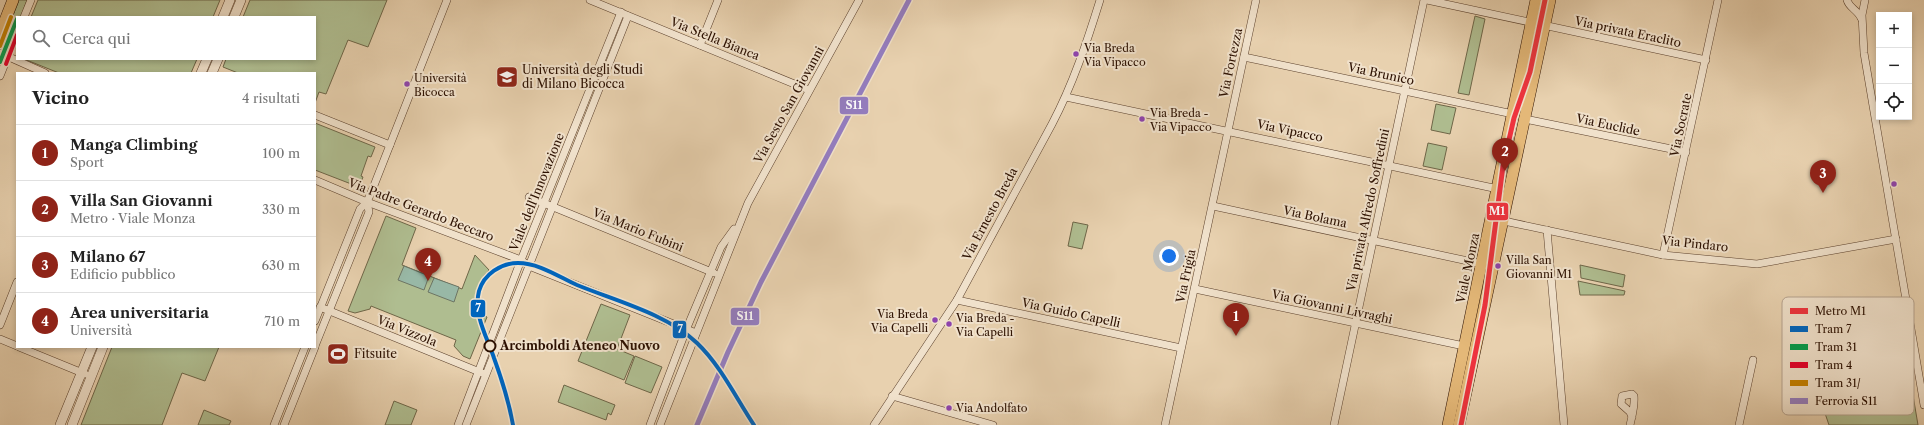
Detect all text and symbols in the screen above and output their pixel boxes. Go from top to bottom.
map controls [1876,12,1912,120]
button: + [1876,12,1912,48]
street label: Via Stella Bianca [667,13,763,63]
street label: Via privata Eraclito [1573,13,1683,50]
search box [16,16,316,60]
street label: Via Fortezza [1216,26,1245,100]
icon: search [30,27,52,49]
text: Cerca qui [62,29,131,48]
place label: Via Breda Via Vipacco [1083,41,1146,69]
street label: Via Sesto San Giovanni [750,43,827,167]
button: − [1876,48,1912,84]
marker: Via Breda Via Vipacco [1071,49,1081,59]
street label: Via Brunico [1346,59,1416,88]
place label: Università degli Studi di Milano Bicocca [522,62,643,91]
school or university icon: Università degli Studi di Milano Bicocca [494,64,520,90]
place label: Università Bicocca [414,71,467,99]
marker: Università Bicocca [402,79,412,89]
button: locate [1876,84,1912,120]
text: Vicino [32,88,89,108]
text: 4 risultati [242,90,300,106]
street label: Via Socrate [1666,91,1695,159]
line badge: S11 [839,96,869,115]
text: S11 [846,98,863,112]
place label: Via Breda - Via Vipacco [1149,106,1212,134]
street label: Via Euclide [1574,110,1642,139]
marker: Via Breda - Via Vipacco [1137,114,1147,124]
street label: Via Vipacco [1255,116,1325,145]
street label: Via privata Alfredo Soffredini [1343,127,1392,294]
street label: Viale dell'Innovazione [506,130,567,254]
text: Manga Climbing [70,135,197,154]
pin: 2 [1492,138,1518,171]
text: 1 [42,145,48,161]
text: 100 m [262,145,300,161]
text: Sport [70,154,104,170]
pin: 3 [1810,160,1836,193]
street label: Via Ernesto Breda [958,164,1021,264]
street label: Via Padre Gerardo Beccaro [345,174,496,244]
unlabelled marker [1889,179,1899,189]
text: Villa San Giovanni [70,191,213,210]
text: 2 [41,201,49,217]
text: 330 m [262,201,300,217]
street label: Via Bolama [1281,202,1349,231]
line badge: M1 [1486,202,1509,221]
street label: Via Mario Fubini [590,204,686,255]
text: M1 [1489,204,1505,218]
text: Metro · Viale Monza [70,210,195,226]
street label: Viale Monza [1453,231,1482,305]
street label: Via Pindaro [1660,232,1729,254]
your location [1159,246,1179,266]
text: Milano 67 [70,247,145,266]
street label: Via Frigia [1172,247,1199,305]
pin: 4 [415,248,441,281]
place label: Villa San Giovanni M1 [1505,253,1572,281]
text: 3 [41,257,49,273]
text: 630 m [261,257,300,273]
marker: Villa San Giovanni M1 [1493,261,1503,271]
text: Edificio pubblico [70,266,176,282]
street label: Via Giovanni Livraghi [1269,286,1394,327]
street label: Via Guido Capelli [1019,294,1122,330]
legend [1782,297,1914,415]
line badge: 7 [470,299,486,318]
text: 7 [475,301,481,315]
text: Area universitaria [70,303,209,322]
pin: 1 [1223,303,1249,336]
text: Metro M1 [1815,304,1866,318]
line badge: S11 [730,307,760,326]
place label: Via Breda Via Capelli [870,307,929,335]
text: S11 [737,309,754,323]
street label: Via Vizzola [374,311,440,350]
place label: Via Breda - Via Capelli [955,311,1015,339]
text: 4 [41,313,49,329]
text: 710 m [264,313,300,329]
marker: Via Breda Via Capelli [930,315,940,325]
marker: Via Breda - Via Capelli [944,319,954,329]
line badge: 7 [672,320,687,339]
text: Università [70,322,132,338]
text: 7 [677,322,683,336]
text: Tram 7 [1815,322,1852,336]
place label: Arcimboldi Ateneo Nuovo [499,338,660,353]
marker: Arcimboldi Ateneo Nuovo [483,339,497,353]
text: Tram 31 [1815,340,1857,354]
sports icon: Fitsuite [325,341,351,367]
place label: Fitsuite [354,346,397,361]
text: Tram 4 [1815,358,1852,372]
text: Tram 31/ [1815,376,1861,390]
text: Ferrovia S11 [1815,394,1878,408]
place label: Via Andolfato [955,401,1028,415]
marker: Via Andolfato [944,403,954,413]

